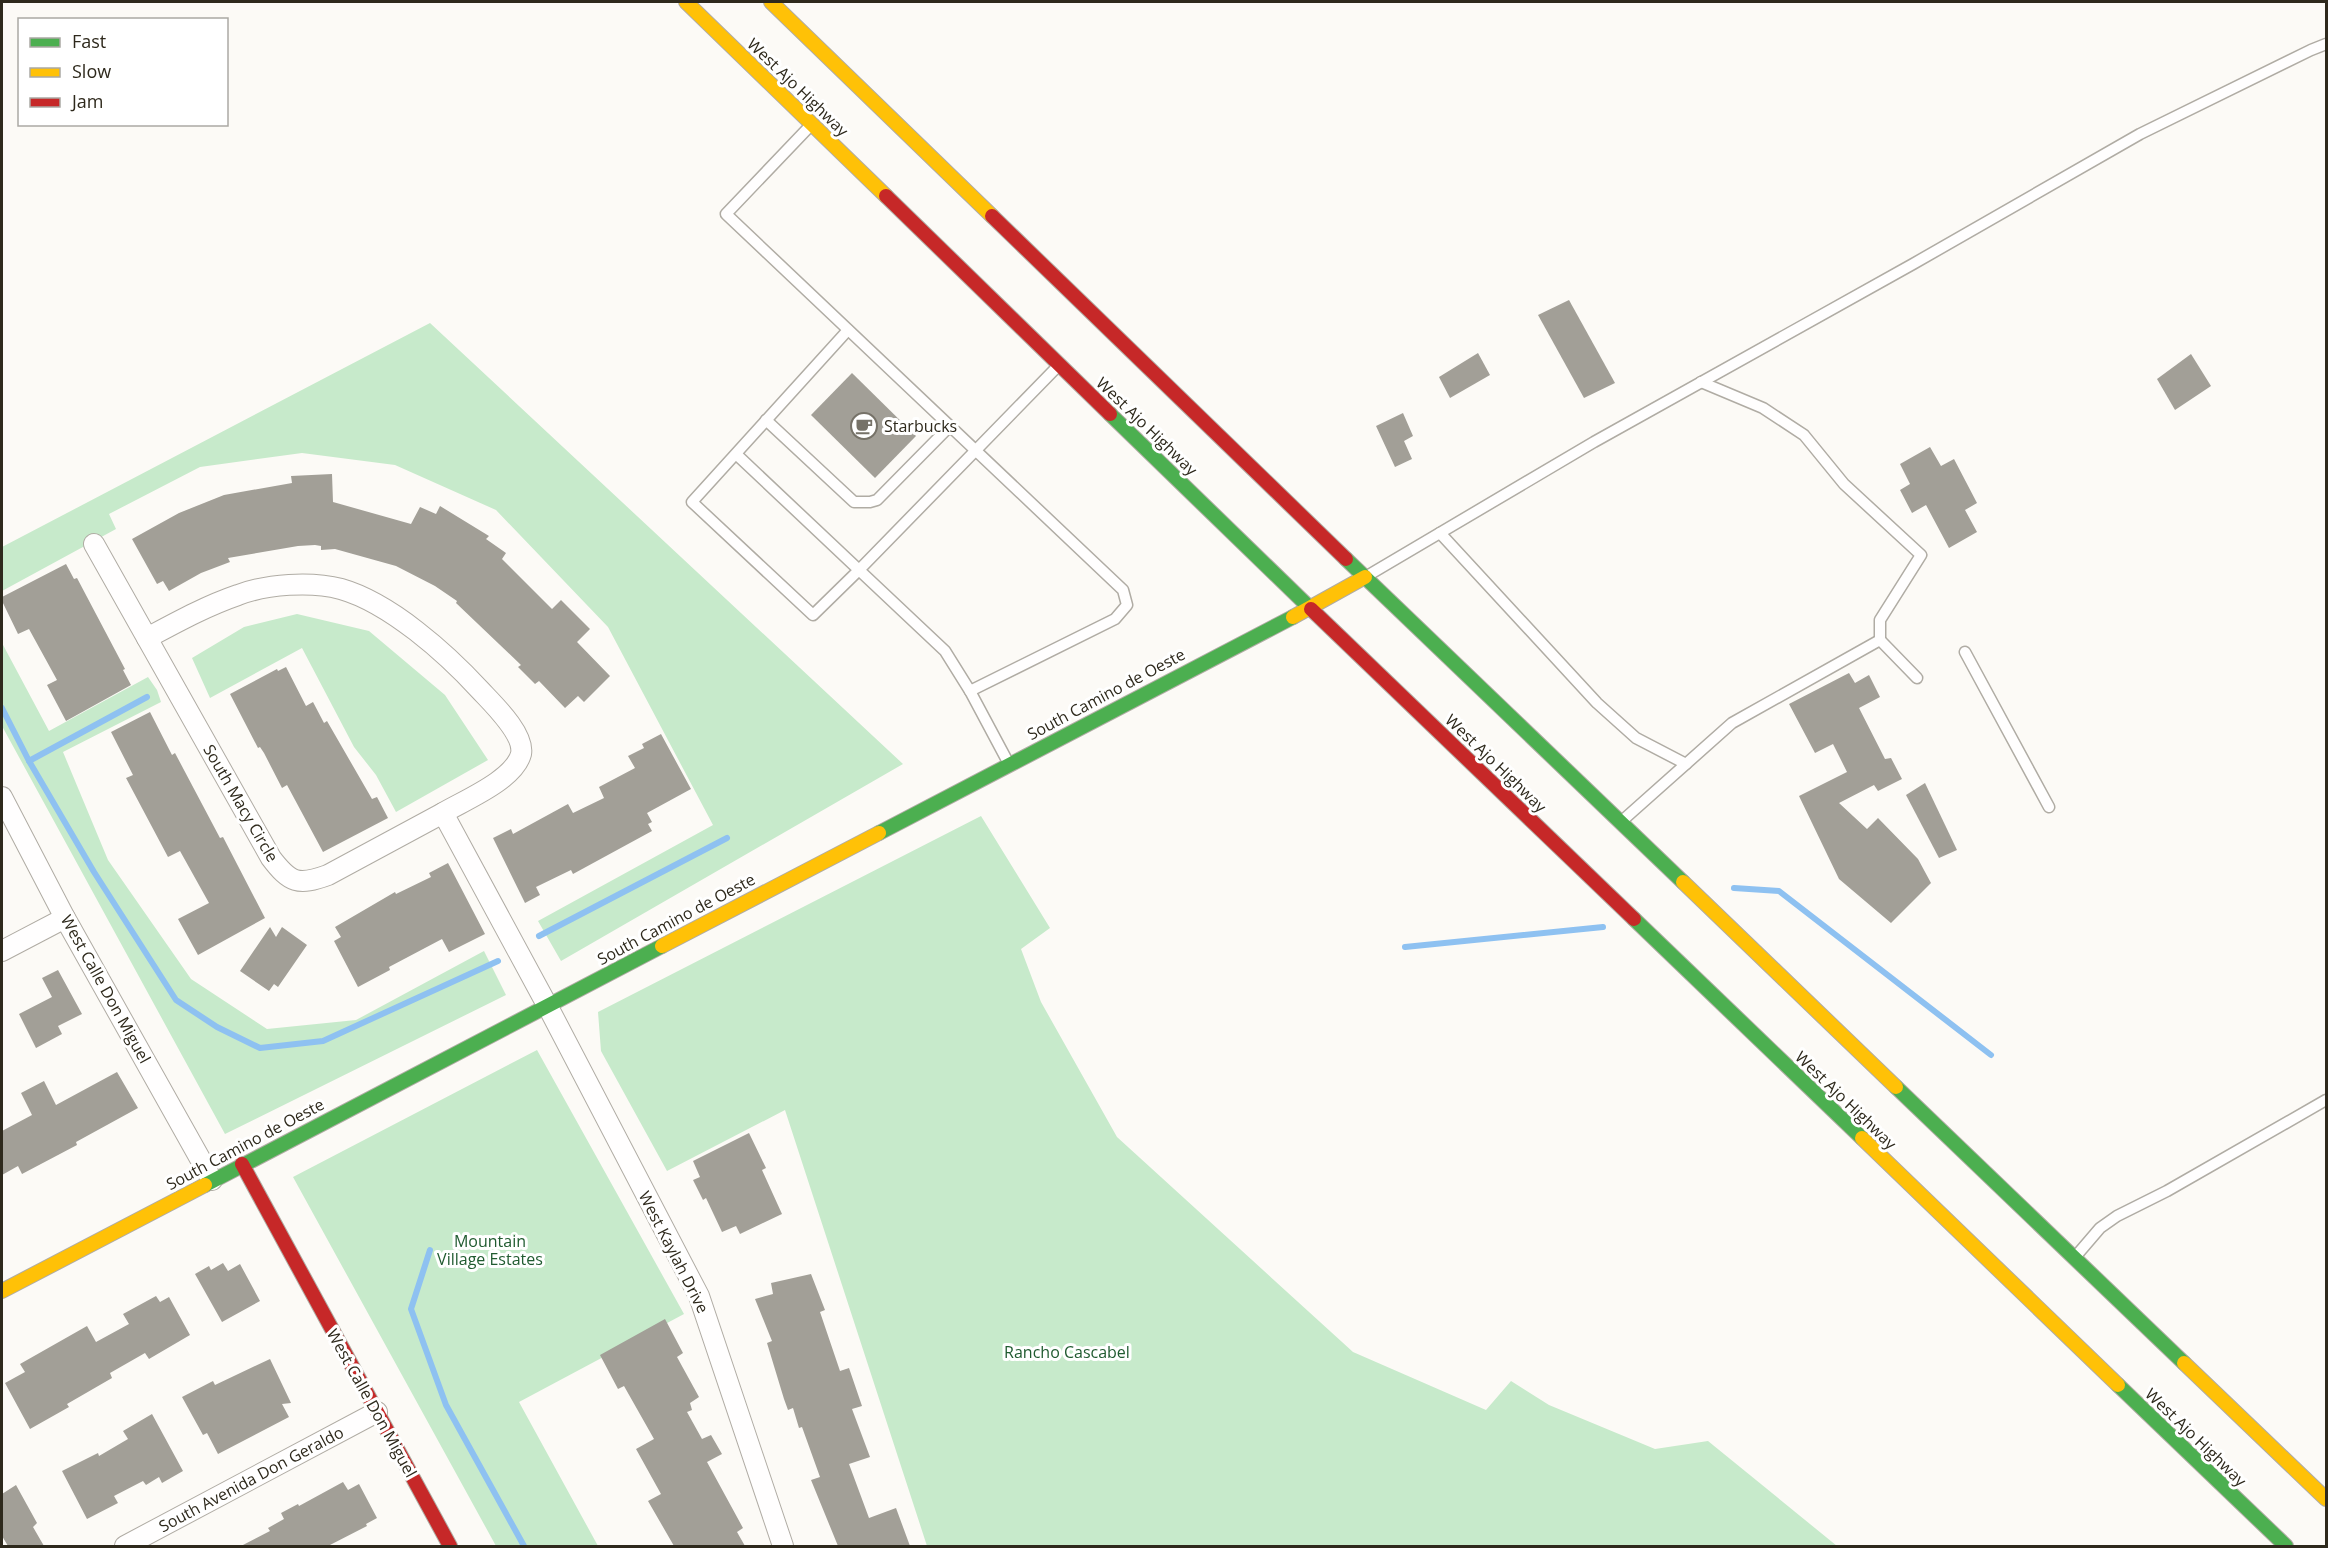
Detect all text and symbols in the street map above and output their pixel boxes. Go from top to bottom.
legend [18,18,228,126]
text: Fast [72,29,106,53]
street label: West Ajo Highway [743,33,854,142]
text: Slow [72,59,111,83]
text: Jam [70,89,104,113]
street label: West Ajo Highway [1092,372,1203,481]
cafe icon: Starbucks [849,411,879,441]
place label: Starbucks [884,415,957,437]
street label: South Camino de Oeste [1023,643,1189,745]
street label: West Ajo Highway [1441,709,1552,818]
street label: South Macy Circle [198,740,284,866]
street label: South Camino de Oeste [593,868,759,970]
street label: West Calle Don Miguel [56,911,156,1067]
street label: West Ajo Highway [1791,1046,1902,1155]
street label: South Camino de Oeste [162,1093,328,1195]
street label: West Kaylah Drive [634,1187,714,1317]
park label: Mountain Village Estates [437,1230,543,1270]
street label: West Calle Don Miguel [322,1325,422,1481]
park label: Rancho Cascabel [1004,1341,1130,1363]
street label: West Ajo Highway [2141,1383,2252,1492]
street label: South Avenida Don Geraldo [155,1421,347,1537]

